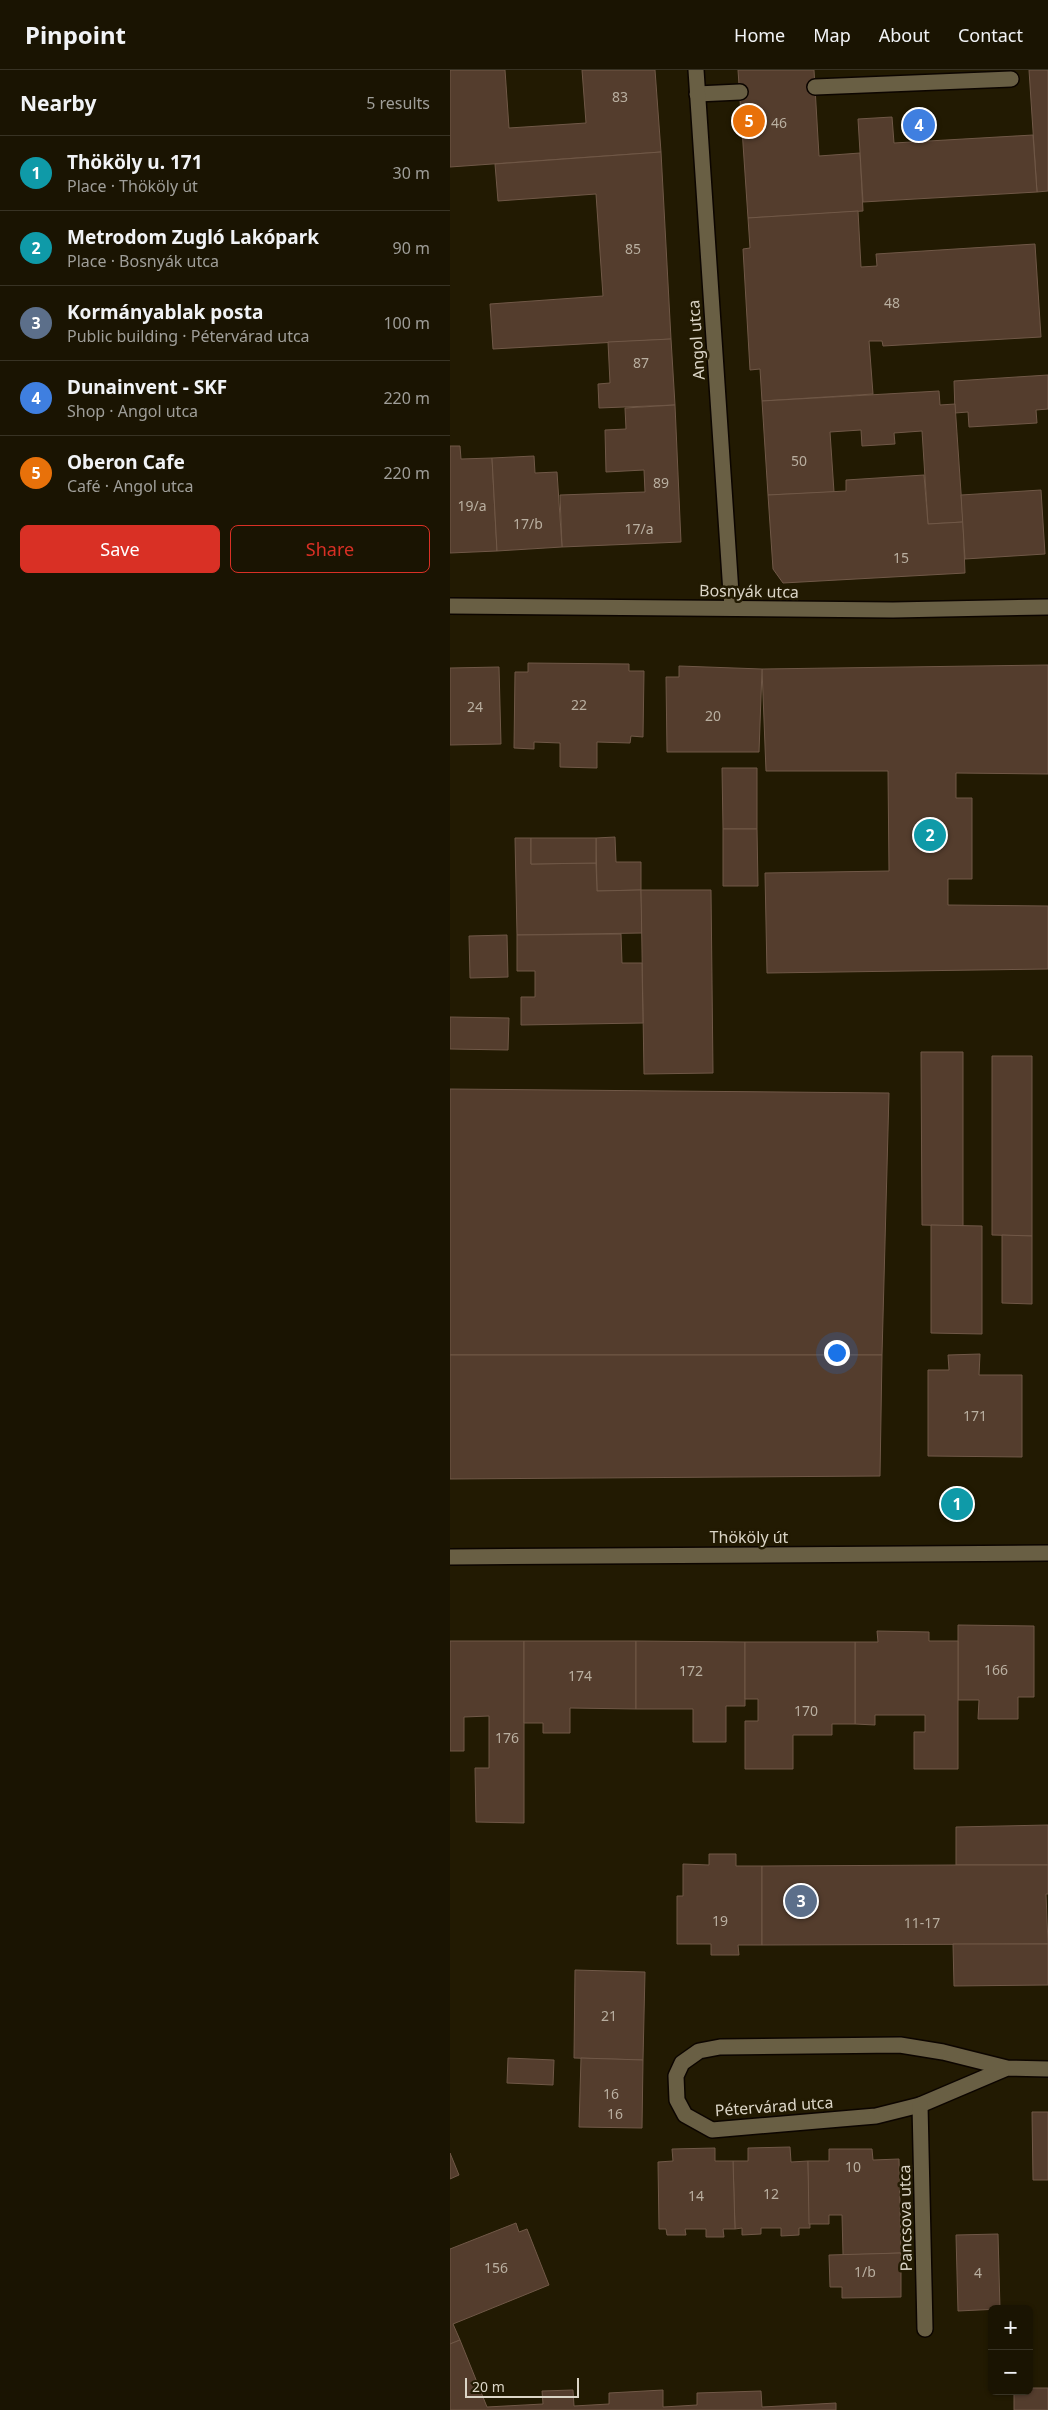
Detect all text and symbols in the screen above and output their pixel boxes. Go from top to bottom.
text: Pinpoint [25,18,126,51]
text: Home [734,23,785,47]
text: Map [813,23,851,47]
text: About [879,23,930,47]
text: Contact [958,23,1023,47]
house number: 83 [612,87,628,106]
text: Nearby [20,89,96,117]
text: 5 results [366,92,430,114]
pin: 5 [733,102,765,140]
pin: 4 [903,106,935,144]
house number: 46 [771,113,787,132]
text: Thököly u. 171 [67,149,203,175]
text: 1 [31,162,41,184]
text: 30 m [393,162,430,184]
text: Place · Thököly út [67,175,198,197]
text: Metrodom Zugló Lakópark [67,224,319,250]
text: 2 [31,237,41,259]
text: 90 m [393,237,430,259]
house number: 85 [625,239,641,258]
text: Place · Bosnyák utca [67,250,219,272]
house number: 48 [884,293,900,312]
text: Kormányablak posta [67,299,263,325]
street label: Angol utca [682,299,710,381]
text: 3 [31,312,41,334]
text: 100 m [383,312,430,334]
text: Public building · Pétervárad utca [67,325,310,347]
house number: 87 [633,353,649,372]
text: Dunainvent - SKF [67,374,227,400]
text: 4 [31,387,41,409]
text: 220 m [383,387,430,409]
text: Shop · Angol utca [67,400,198,422]
text: Oberon Cafe [67,449,185,475]
house number: 50 [791,451,807,470]
text: 5 [31,462,41,484]
text: 220 m [383,462,430,484]
house number: 89 [653,473,669,492]
text: Café · Angol utca [67,475,193,497]
house number: 19/a [457,496,487,515]
house number: 17/b [513,514,543,533]
house number: 17/a [624,519,654,538]
button: Save [20,525,220,573]
button: Share [230,525,430,573]
house number: 15 [893,548,909,567]
street label: Bosnyák utca [699,579,799,603]
house number: 22 [571,695,587,714]
house number: 24 [467,697,483,716]
house number: 20 [705,706,721,725]
pin: 2 [914,816,946,854]
your location [824,1340,850,1366]
house number: 171 [963,1406,987,1425]
pin: 1 [941,1485,973,1523]
street label: Thököly út [710,1526,789,1548]
house number: 166 [984,1660,1008,1679]
house number: 172 [679,1661,703,1680]
house number: 174 [568,1666,592,1685]
house number: 170 [794,1701,818,1720]
house number: 176 [495,1728,519,1747]
pin: 3 [785,1882,817,1920]
house number: 19 [712,1911,728,1930]
house number: 11-17 [904,1913,940,1932]
house number: 21 [601,2006,617,2025]
house number: 16 [603,2084,619,2103]
street label: Pétervárad utca [714,2091,834,2121]
house number: 16 [607,2104,623,2123]
house number: 10 [845,2157,861,2176]
street label: Pancsova utca [893,2164,917,2272]
house number: 12 [763,2184,779,2203]
house number: 14 [688,2186,704,2205]
house number: 156 [484,2258,508,2277]
house number: 1/b [854,2262,876,2281]
house number: 4 [974,2263,982,2282]
map controls [988,2305,1033,2395]
button: + [988,2305,1033,2350]
button: − [988,2350,1033,2395]
scale bar [465,2375,579,2398]
text: 20 m [472,2377,505,2396]

